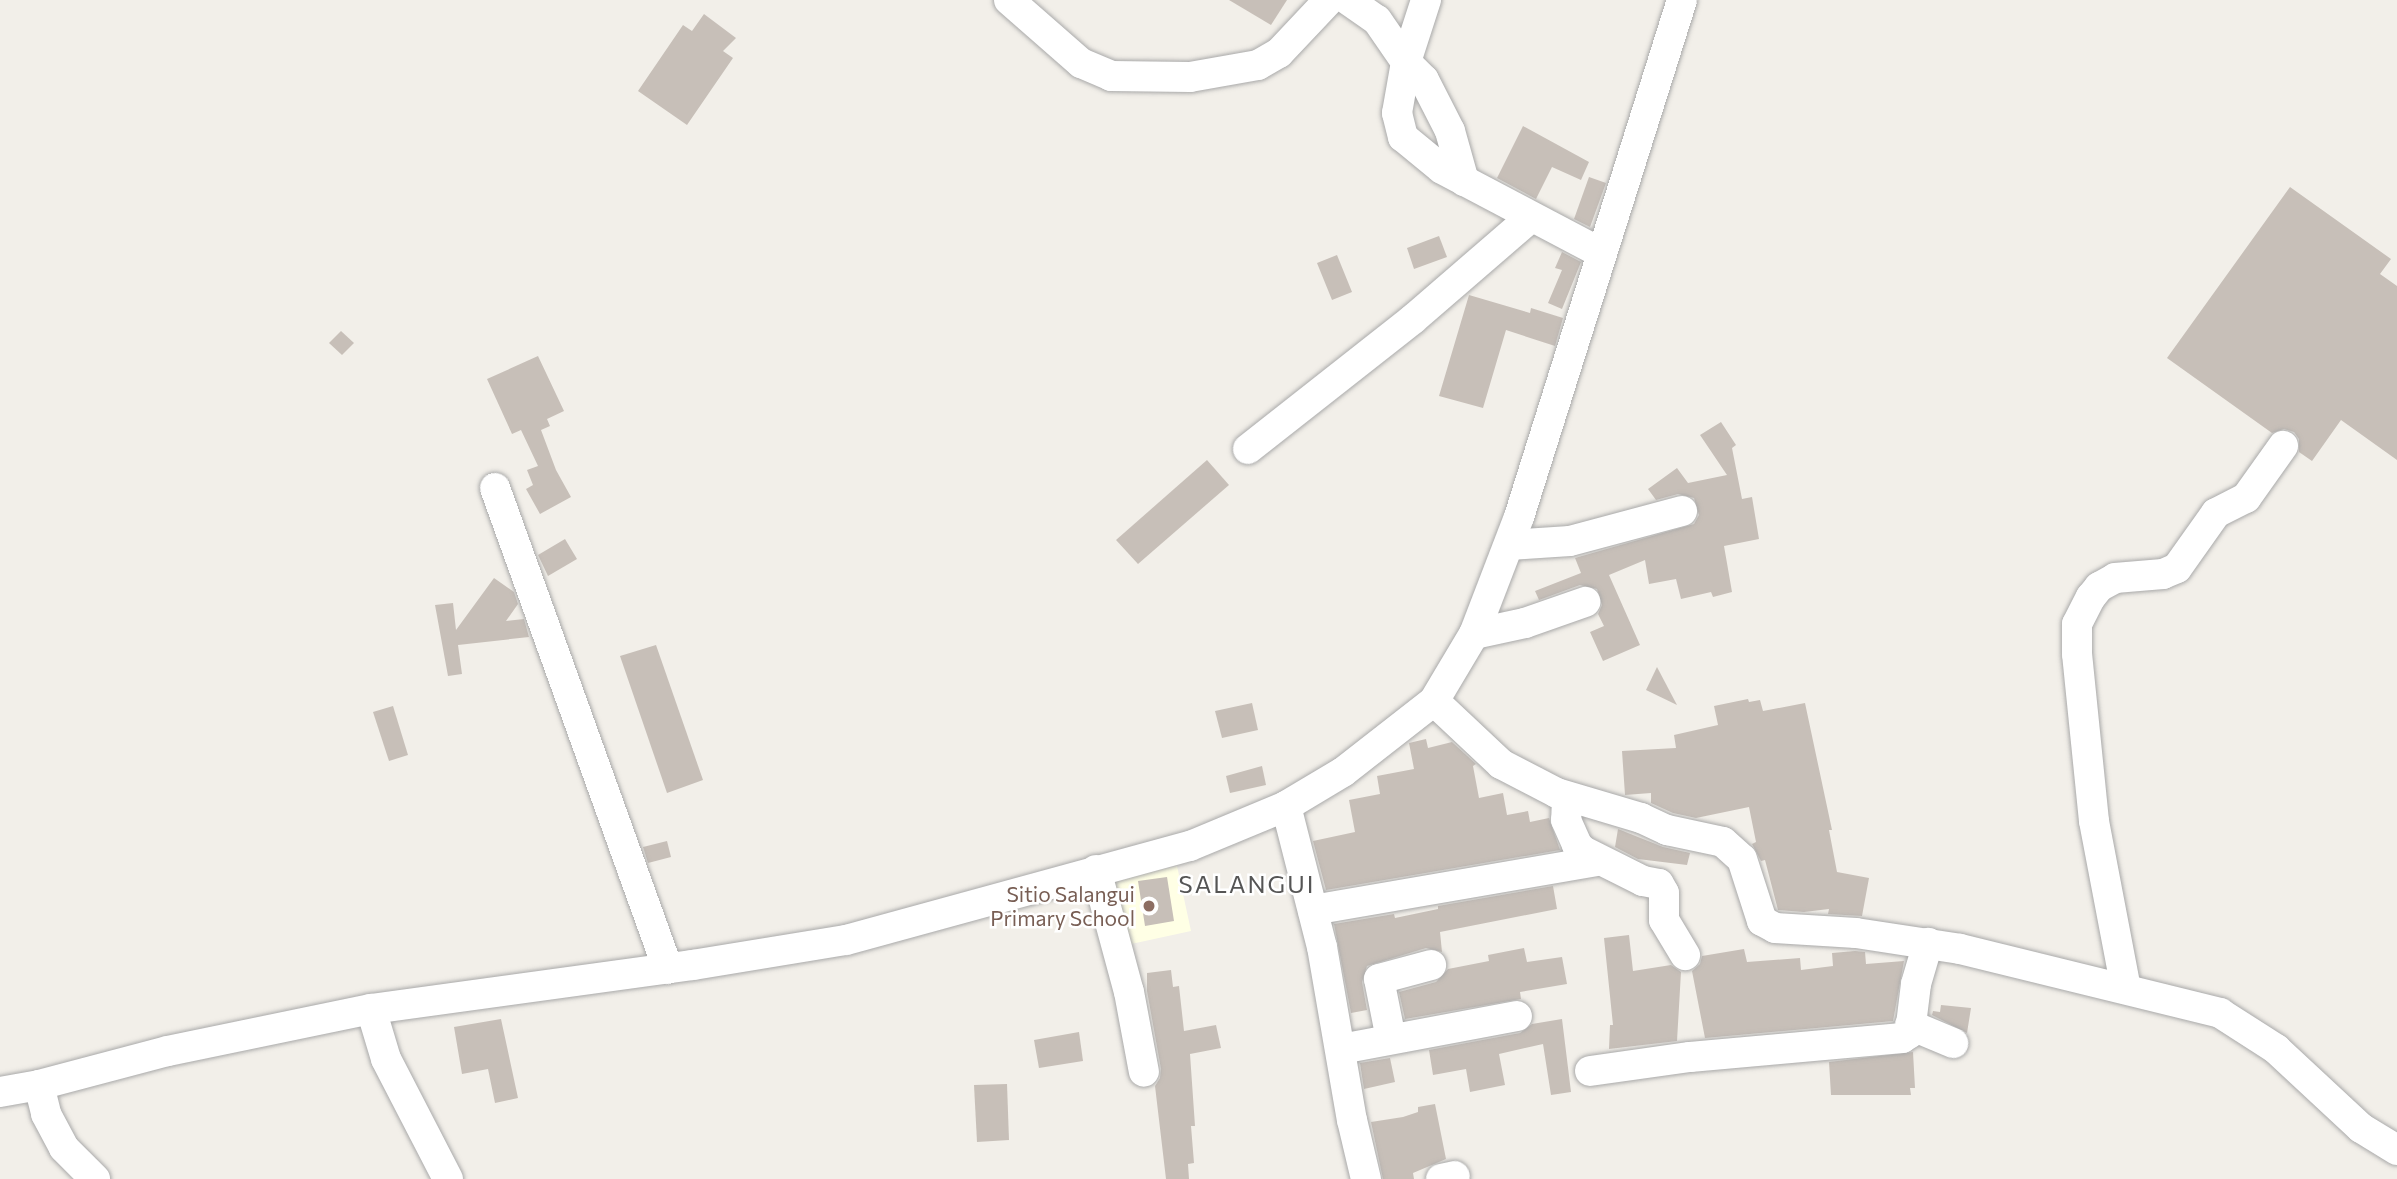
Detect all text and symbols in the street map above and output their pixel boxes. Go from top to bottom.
district label: SALANGUI [1180,870,1314,898]
place label: Sitio Salangui Primary School [990,881,1135,931]
marker: Sitio Salangui Primary School [1141,898,1157,914]

